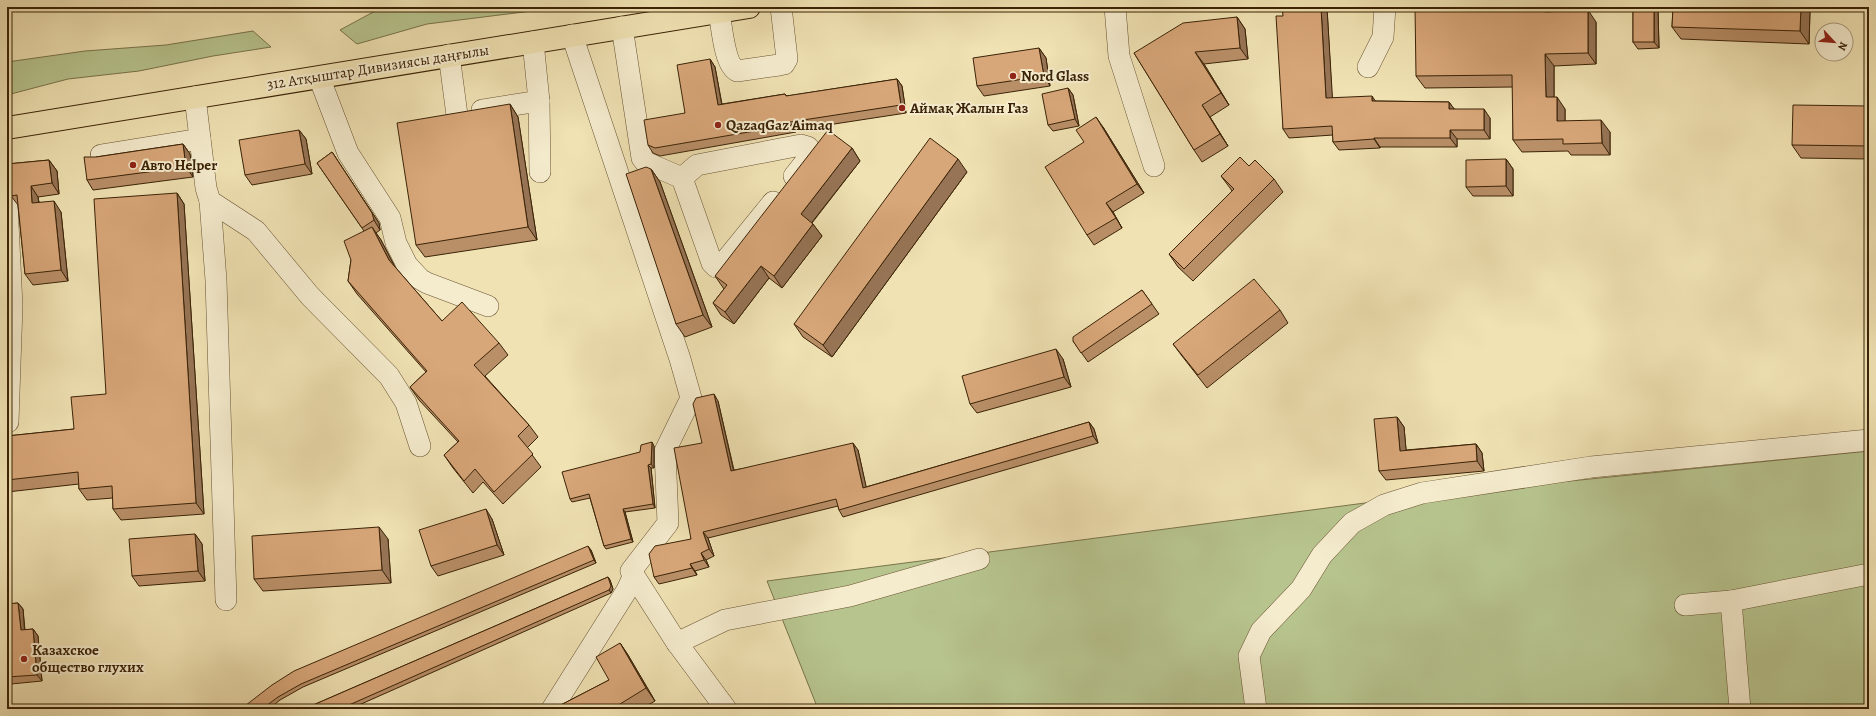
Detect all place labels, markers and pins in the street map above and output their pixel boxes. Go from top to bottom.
place label: Nord Glass [1021,66,1089,86]
marker: Nord Glass [1008,71,1018,81]
place label: Аймақ Жалын Газ [909,98,1029,118]
marker: Аймақ Жалын Газ [897,103,907,113]
place label: QazaqGaz Aimaq [726,115,833,135]
marker: QazaqGaz Aimaq [713,120,723,130]
place label: Авто Helper [140,155,217,175]
marker: Авто Helper [128,160,138,170]
place label: Казахское общество глухих [32,640,144,677]
marker: Казахское общество глухих [19,654,29,664]

